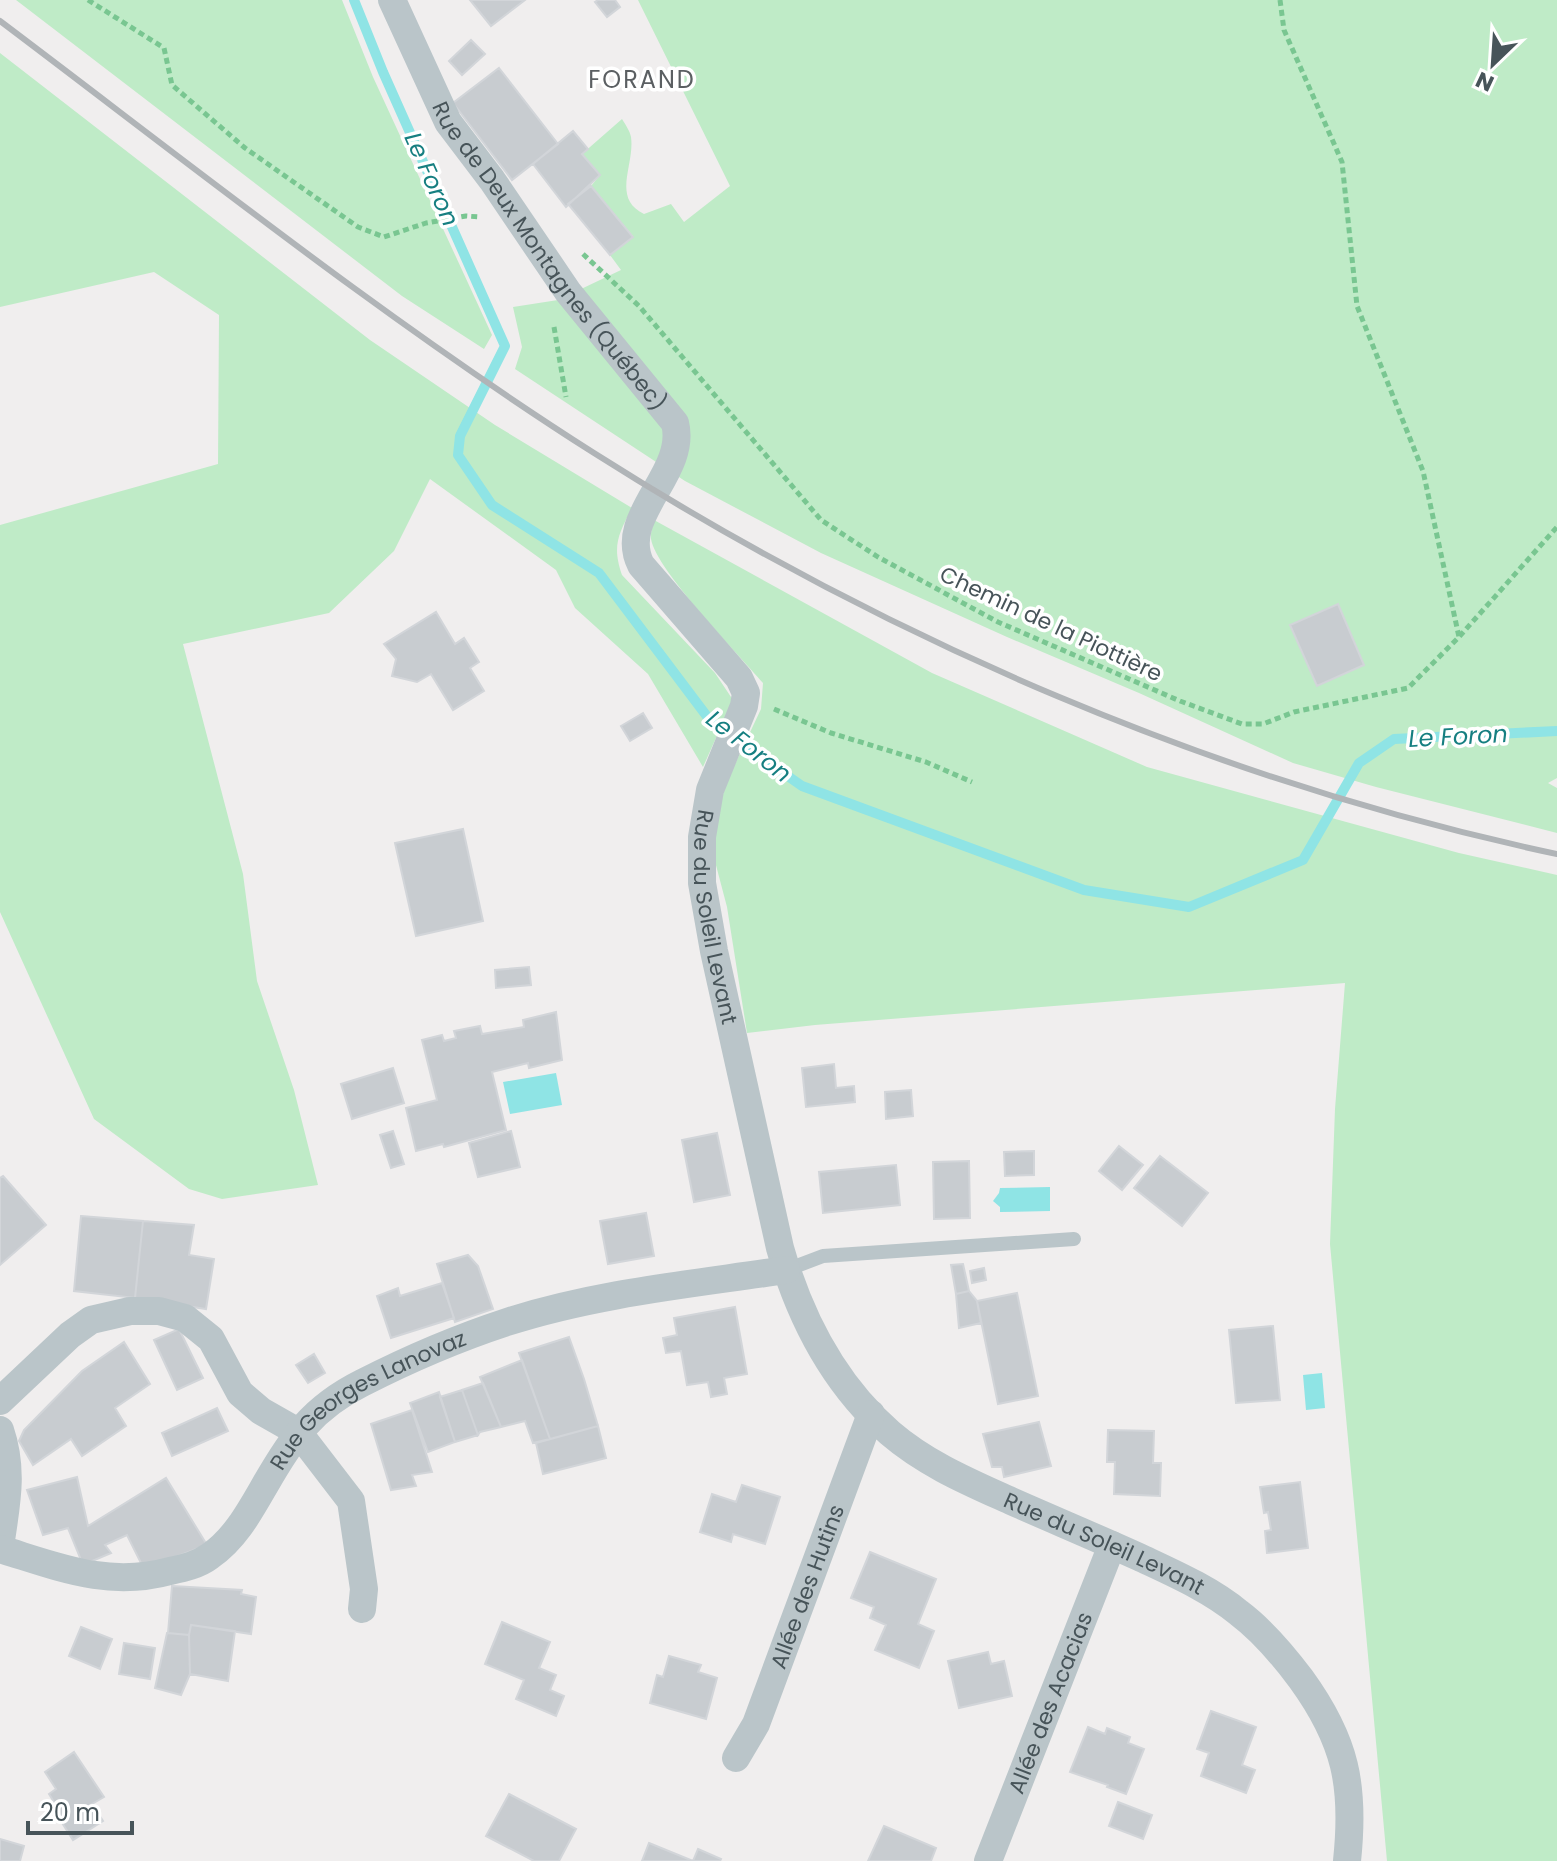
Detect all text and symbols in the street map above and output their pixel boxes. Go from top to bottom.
north arrow [1453,24,1533,104]
district label: FORAND [588,63,696,96]
text: N [1471,64,1499,99]
street label: Rue de Deux Montagnes (Québec) [425,96,674,417]
water label: Le Foron [397,127,467,231]
street label: Chemin de la Piottière [935,559,1167,689]
water label: Le Foron [700,702,798,790]
water label: Le Foron [1407,717,1509,755]
street label: Rue du Soleil Levant [687,807,745,1027]
street label: Rue Georges Lanovaz [262,1323,470,1476]
street label: Rue du Soleil Levant [999,1484,1210,1602]
street label: Allée des Hutins [762,1500,852,1673]
street label: Allée des Acacias [1000,1607,1100,1798]
scale bar [28,1785,132,1835]
text: 20 m [40,1796,100,1829]

